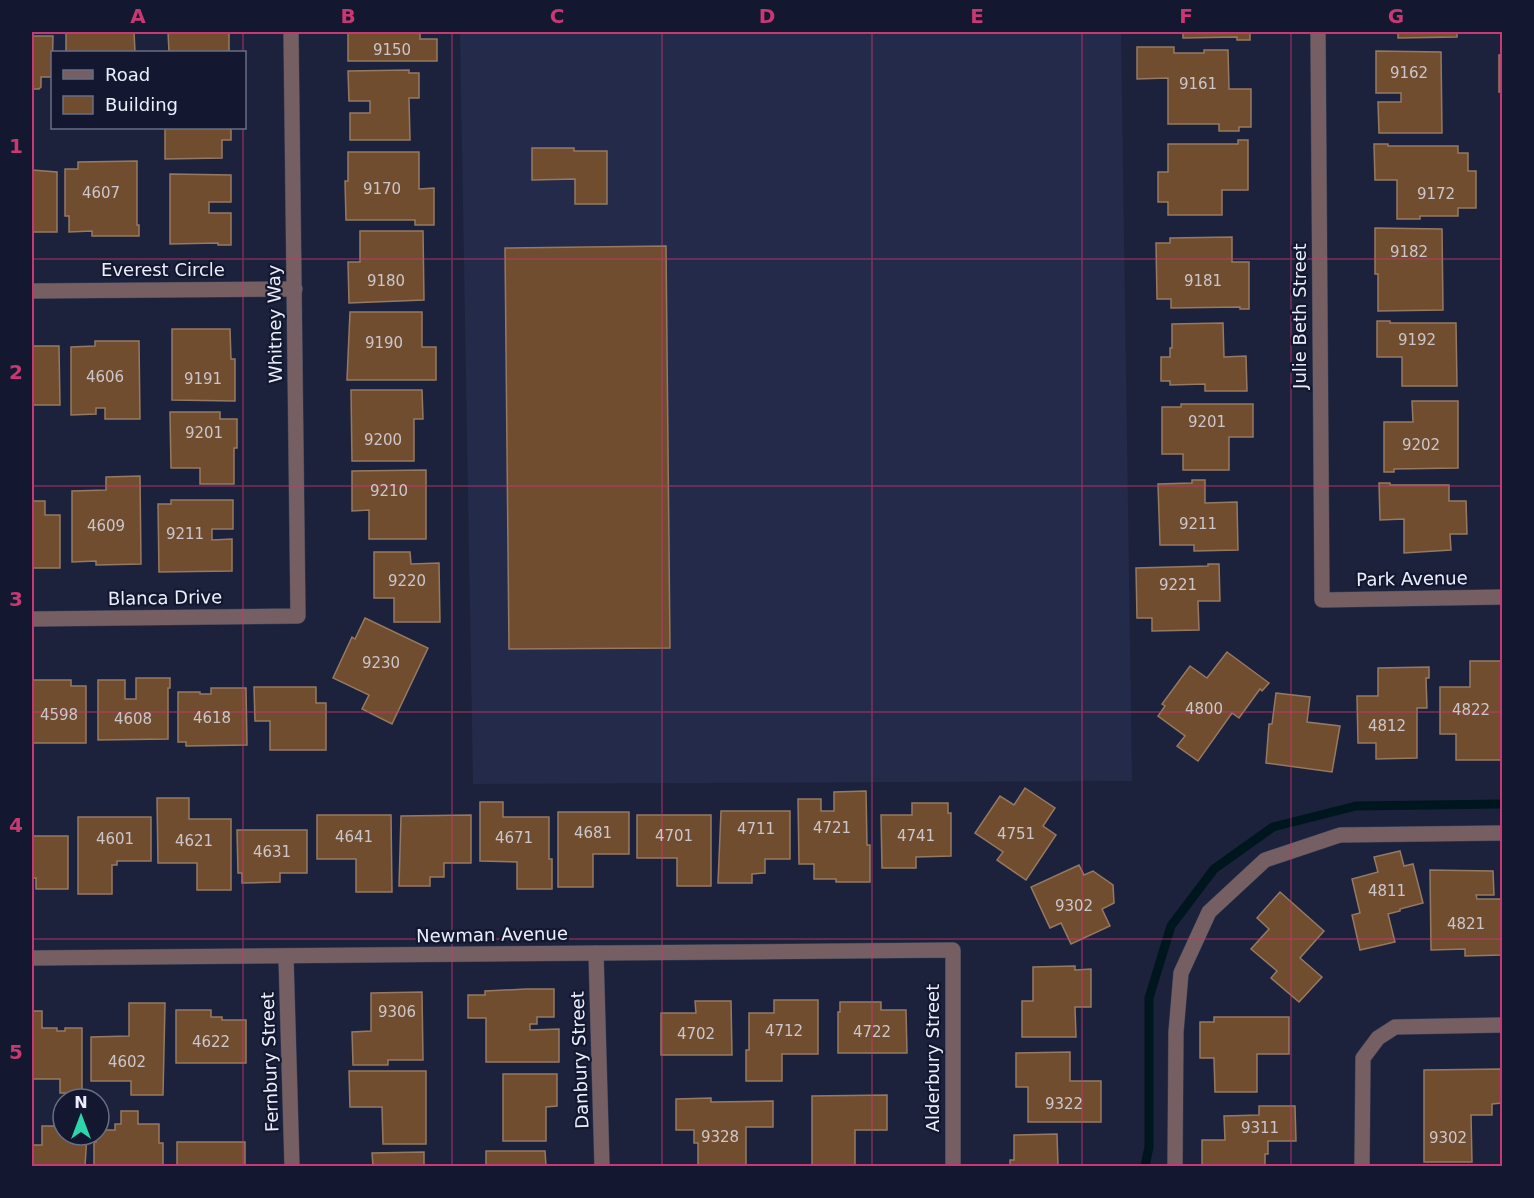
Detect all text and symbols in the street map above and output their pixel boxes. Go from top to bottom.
text: A [130,4,146,28]
text: B [340,4,356,28]
text: C [550,4,564,28]
text: D [759,4,775,28]
text: E [970,4,984,28]
text: F [1179,4,1193,28]
text: G [1388,4,1404,28]
house number: 9150 [373,41,411,59]
legend [51,51,246,129]
text: Road [105,64,150,85]
house number: 9162 [1390,64,1428,82]
house number: 9161 [1179,75,1217,93]
text: Building [105,94,178,115]
text: 1 [9,134,23,158]
house number: 9170 [363,180,401,198]
house number: 4607 [82,184,120,202]
house number: 9172 [1417,185,1455,203]
street label: Julie Beth Street [1289,243,1310,390]
house number: 9182 [1390,243,1428,261]
street label: Everest Circle [101,259,225,280]
street label: Whitney Way [263,264,286,383]
house number: 9180 [367,272,405,290]
house number: 9181 [1184,272,1222,290]
house number: 9192 [1398,331,1436,349]
house number: 9190 [365,334,403,352]
text: 2 [9,360,23,384]
house number: 4606 [86,368,124,386]
house number: 9191 [184,370,222,388]
house number: 9201 [1188,413,1226,431]
house number: 9201 [185,424,223,442]
house number: 9200 [364,431,402,449]
house number: 9202 [1402,436,1440,454]
house number: 9210 [370,482,408,500]
house number: 9211 [1179,515,1217,533]
house number: 4609 [87,517,125,535]
house number: 9211 [166,525,204,543]
street label: Park Avenue [1356,567,1468,590]
house number: 9220 [388,572,426,590]
house number: 9221 [1159,576,1197,594]
street label: Blanca Drive [108,586,222,609]
text: 3 [9,587,23,611]
house number: 9230 [362,654,400,672]
house number: 4800 [1185,700,1223,718]
house number: 4822 [1452,701,1490,719]
house number: 4598 [40,706,78,724]
house number: 4618 [193,709,231,727]
house number: 4608 [114,710,152,728]
house number: 4812 [1368,717,1406,735]
text: 4 [9,813,23,837]
house number: 4721 [813,819,851,837]
house number: 4711 [737,820,775,838]
house number: 4681 [574,824,612,842]
house number: 4751 [997,825,1035,843]
house number: 4701 [655,827,693,845]
house number: 4741 [897,827,935,845]
house number: 4641 [335,828,373,846]
house number: 4671 [495,829,533,847]
house number: 4601 [96,830,134,848]
house number: 4621 [175,832,213,850]
house number: 4631 [253,843,291,861]
house number: 4811 [1368,882,1406,900]
house number: 9302 [1055,897,1093,915]
house number: 4821 [1447,915,1485,933]
street label: Newman Avenue [416,923,568,946]
street label: Alderbury Street [922,984,943,1132]
street label: Danbury Street [567,991,592,1129]
street label: Fernbury Street [257,992,282,1132]
house number: 9306 [378,1003,416,1021]
house number: 4712 [765,1022,803,1040]
house number: 4722 [853,1023,891,1041]
house number: 4702 [677,1025,715,1043]
house number: 4622 [192,1033,230,1051]
text: 5 [9,1040,23,1064]
house number: 4602 [108,1053,146,1071]
north arrow [51,1087,111,1147]
text: N [74,1093,88,1112]
house number: 9322 [1045,1095,1083,1113]
house number: 9311 [1241,1119,1279,1137]
house number: 9328 [701,1128,739,1146]
house number: 9302 [1429,1129,1467,1147]

